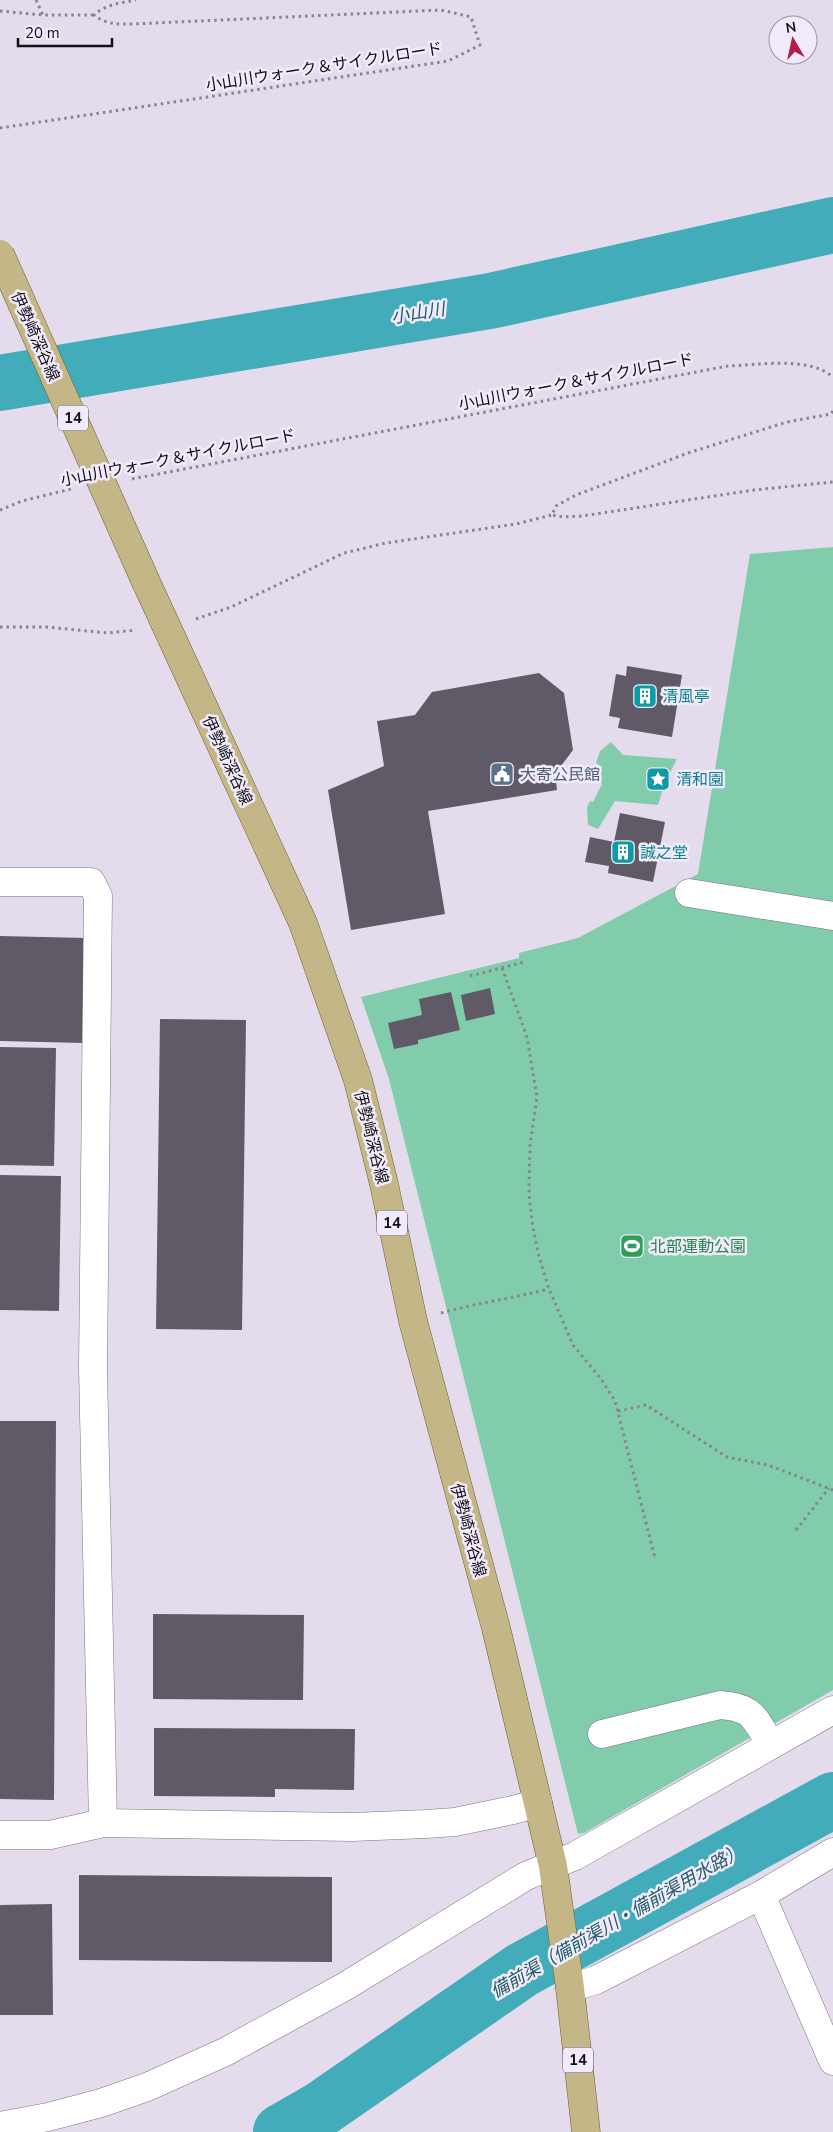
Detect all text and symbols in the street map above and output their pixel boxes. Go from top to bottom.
scale bar [18,15,111,47]
north arrow [768,15,818,65]
text: N [784,17,798,38]
text: 20 m [25,23,60,43]
street label: 小山川ウォーク＆サイクルロード [204,37,444,97]
street label: 伊勢崎深谷線 [6,288,65,385]
water label: 小山川 [389,297,449,329]
street label: 小山川ウォーク＆サイクルロード [457,348,696,416]
road number: 14 [58,406,88,430]
street label: 小山川ウォーク＆サイクルロード [59,424,298,492]
building icon: 清風亭 [632,683,658,709]
place label: 清風亭 [662,686,710,708]
street label: 伊勢崎深谷線 [197,712,257,809]
public building icon: 大寄公民館 [489,761,515,787]
place label: 大寄公民館 [520,764,600,786]
place icon: 清和園 [645,766,671,792]
place label: 清和園 [676,769,724,791]
building icon: 誠之堂 [610,839,636,865]
place label: 誠之堂 [640,842,688,864]
street label: 伊勢崎深谷線 [349,1088,393,1186]
road number: 14 [377,1210,407,1236]
sports icon: 北部運動公園 [619,1233,645,1259]
place label: 北部運動公園 [650,1236,746,1258]
street label: 伊勢崎深谷線 [445,1481,491,1579]
water label: 備前渠（備前渠川・備前渠用水路） [486,1839,748,2003]
road number: 14 [563,2048,593,2072]

